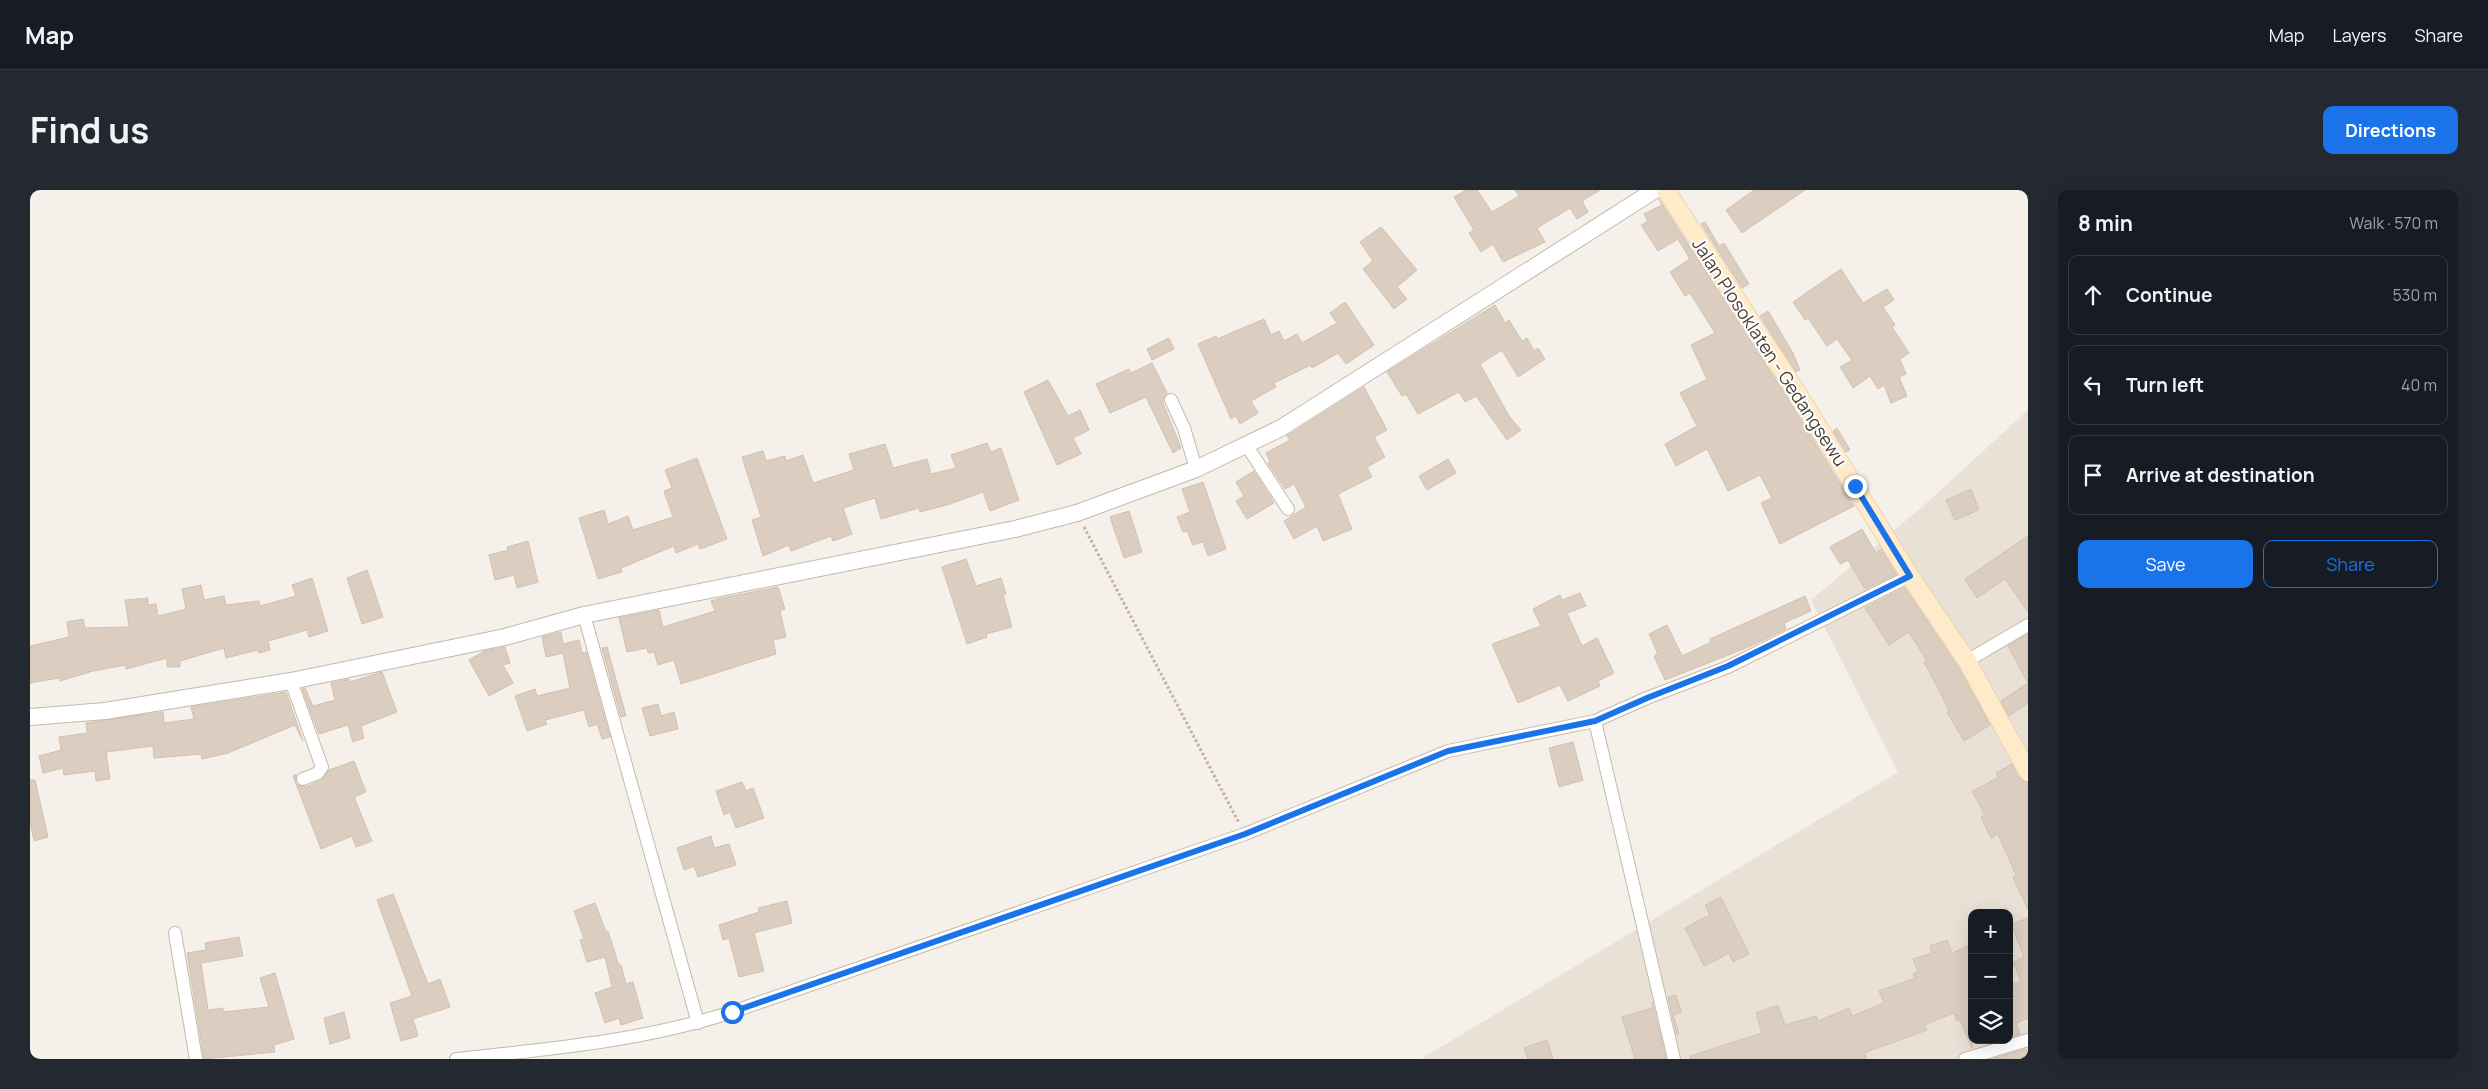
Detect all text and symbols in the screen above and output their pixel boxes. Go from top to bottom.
text: Map [25,18,74,51]
text: Map [2269,23,2304,47]
text: Layers [2332,23,2386,47]
text: Share [2414,23,2463,47]
text: Find us [30,106,149,154]
button: Directions [2323,106,2458,154]
text: 8 min [2078,209,2133,237]
text: Walk · 570 m [2349,212,2438,234]
street label: Jalan Plosoklaten - Gedangsewu [1687,233,1853,471]
icon: ahead [2079,281,2107,309]
text: Continue [2126,282,2212,308]
text: 530 m [2392,284,2437,306]
icon: left [2079,371,2107,399]
text: Turn left [2126,372,2204,398]
text: 40 m [2401,374,2437,396]
icon: arrive [2079,461,2107,489]
text: Arrive at destination [2126,462,2315,488]
route end [1844,475,1867,498]
button: Save [2078,540,2253,588]
button: Share [2263,540,2438,588]
map controls [1968,909,2013,1044]
button: + [1968,909,2013,954]
button: − [1968,954,2013,999]
button: layers [1968,999,2013,1044]
route start [721,1001,744,1024]

